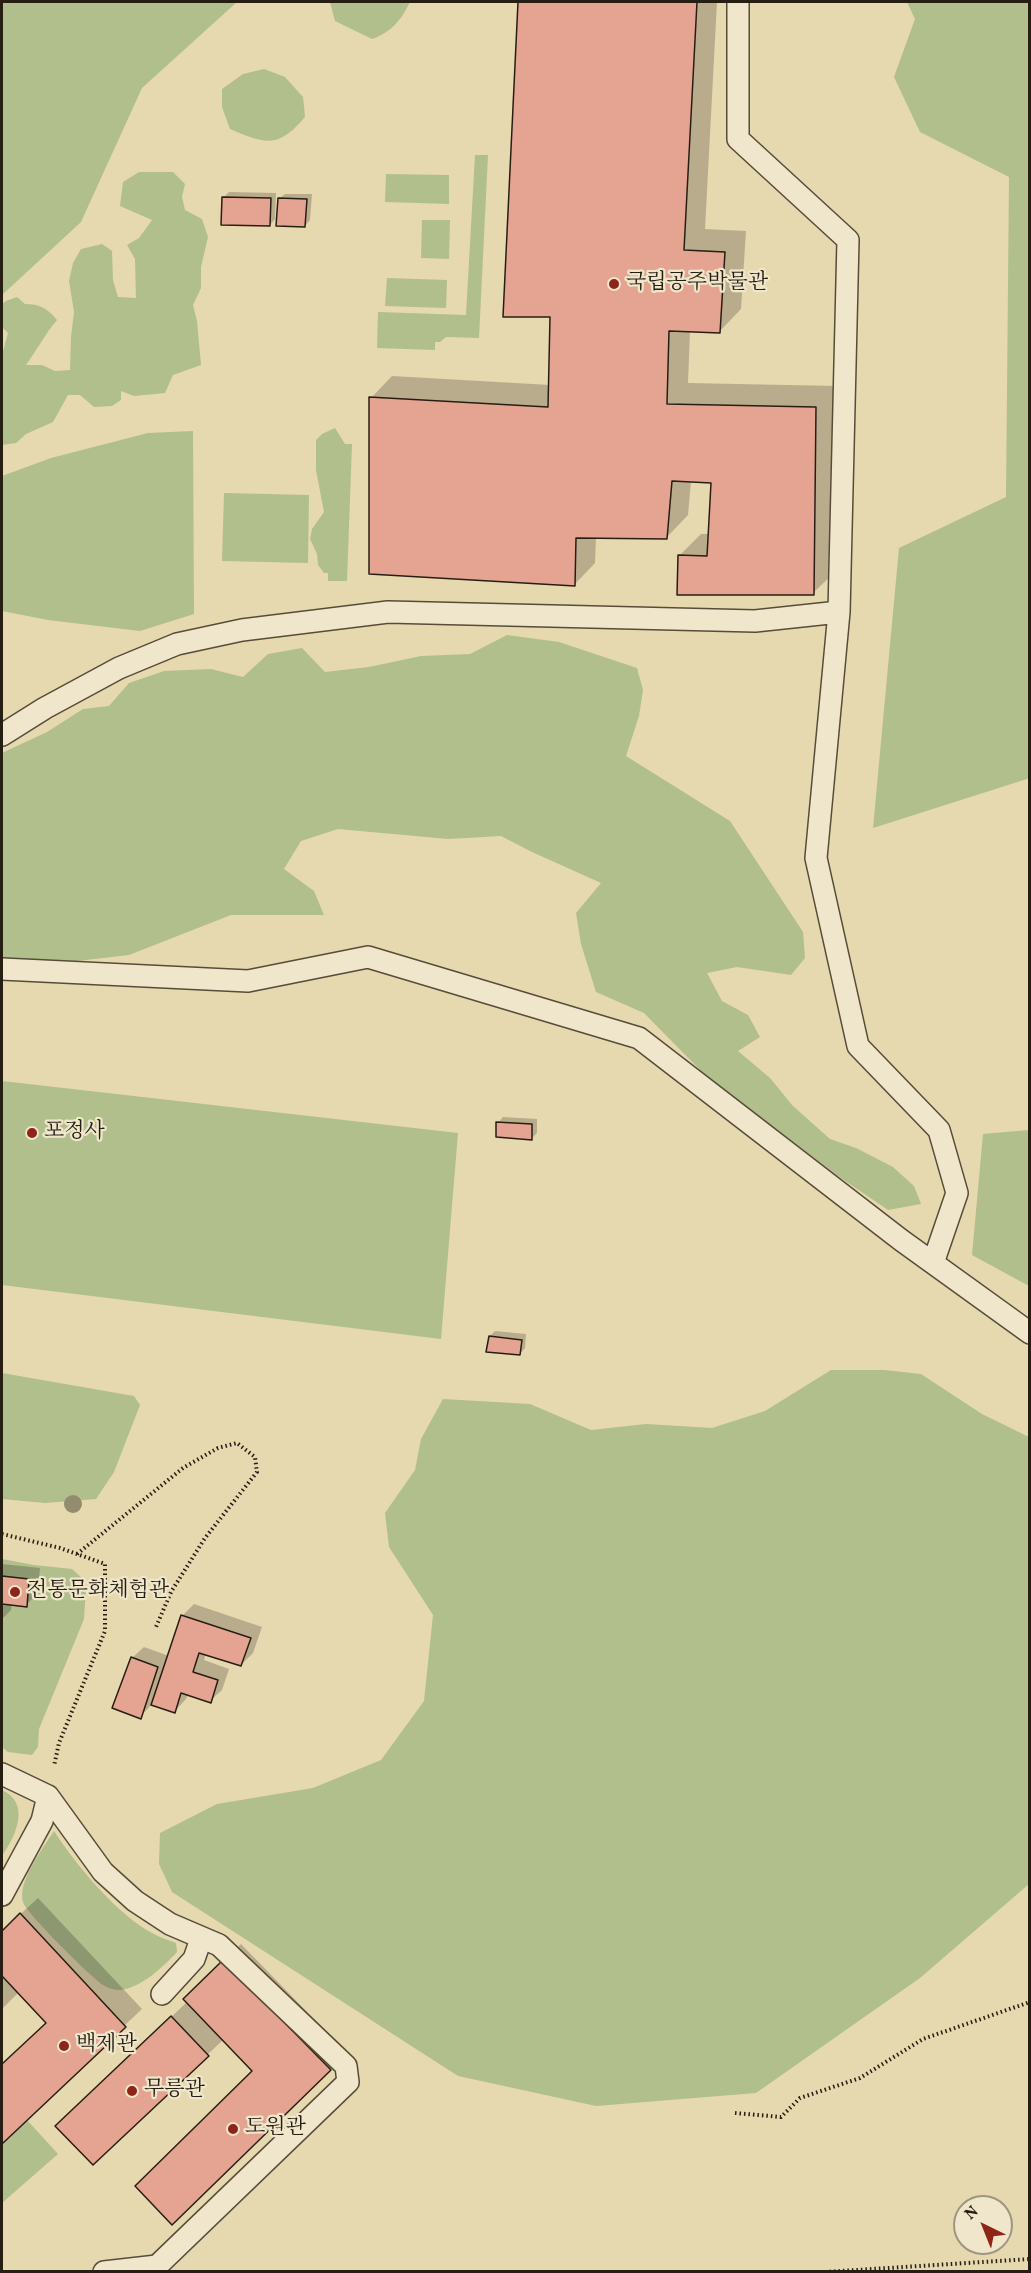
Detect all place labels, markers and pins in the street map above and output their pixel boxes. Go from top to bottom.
place label: 국립공주박물관 [626,271,768,297]
marker: 국립공주박물관 [607,277,621,291]
place label: 포정사 [44,1120,105,1146]
marker: 포정사 [25,1126,39,1140]
place label: 전통문화체험관 [27,1579,169,1605]
marker: 전통문화체험관 [8,1585,22,1599]
place label: 백제관 [76,2033,137,2059]
marker: 백제관 [57,2039,71,2053]
place label: 무릉관 [144,2078,205,2104]
marker: 무릉관 [125,2084,139,2098]
place label: 도원관 [245,2116,306,2142]
marker: 도원관 [226,2122,240,2136]

